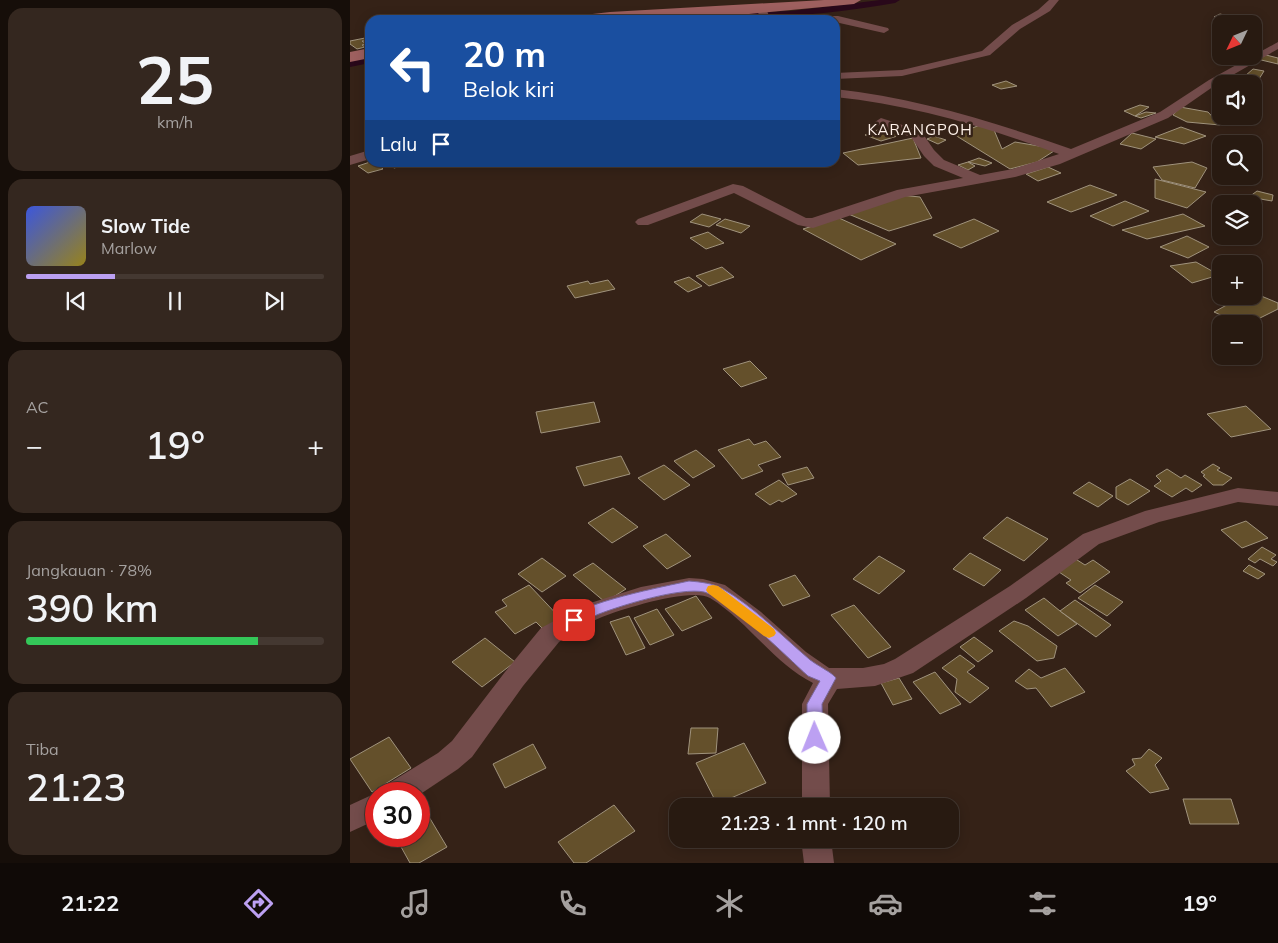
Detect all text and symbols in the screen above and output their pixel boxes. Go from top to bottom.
north arrow [1212,15,1262,65]
map controls [1212,15,1262,365]
text: 20 m [463,32,546,76]
icon: left [380,35,445,100]
text: 25 [136,39,214,120]
text: Belok kiri [463,75,555,103]
button: sound [1212,75,1262,125]
text: km/h [157,112,193,132]
district label: KARANGPOH [867,120,973,139]
icon: arrive [427,130,455,158]
text: Lalu [380,132,417,156]
button: search [1212,135,1262,185]
button: layers [1212,195,1262,245]
text: Slow Tide [101,214,190,238]
text: Marlow [101,238,157,258]
button: + [1212,255,1262,305]
icon: previous [62,287,90,315]
icon: pause [161,287,189,315]
icon: next [260,287,288,315]
button: − [1212,315,1262,365]
text: AC [26,397,49,417]
text: 19° [145,421,205,469]
text: − [26,428,43,463]
text: + [307,428,324,463]
text: Jangkauan · 78% [26,560,152,580]
text: 390 km [26,584,159,632]
pin [553,599,595,641]
icon: arrive [560,606,588,634]
position arrow [788,711,840,763]
text: Tiba [26,739,59,759]
text: 21:23 [26,763,126,811]
speed limit sign: 30 [365,782,430,847]
text: 21:23 · 1 mnt · 120 m [720,811,908,835]
icon: directions [241,886,276,921]
icon: music [398,886,433,921]
icon: phone [555,886,590,921]
icon: climate [712,886,747,921]
icon: car [868,886,903,921]
icon: filters [1025,886,1060,921]
text: 21:22 [61,889,119,917]
text: 19° [1182,889,1217,917]

